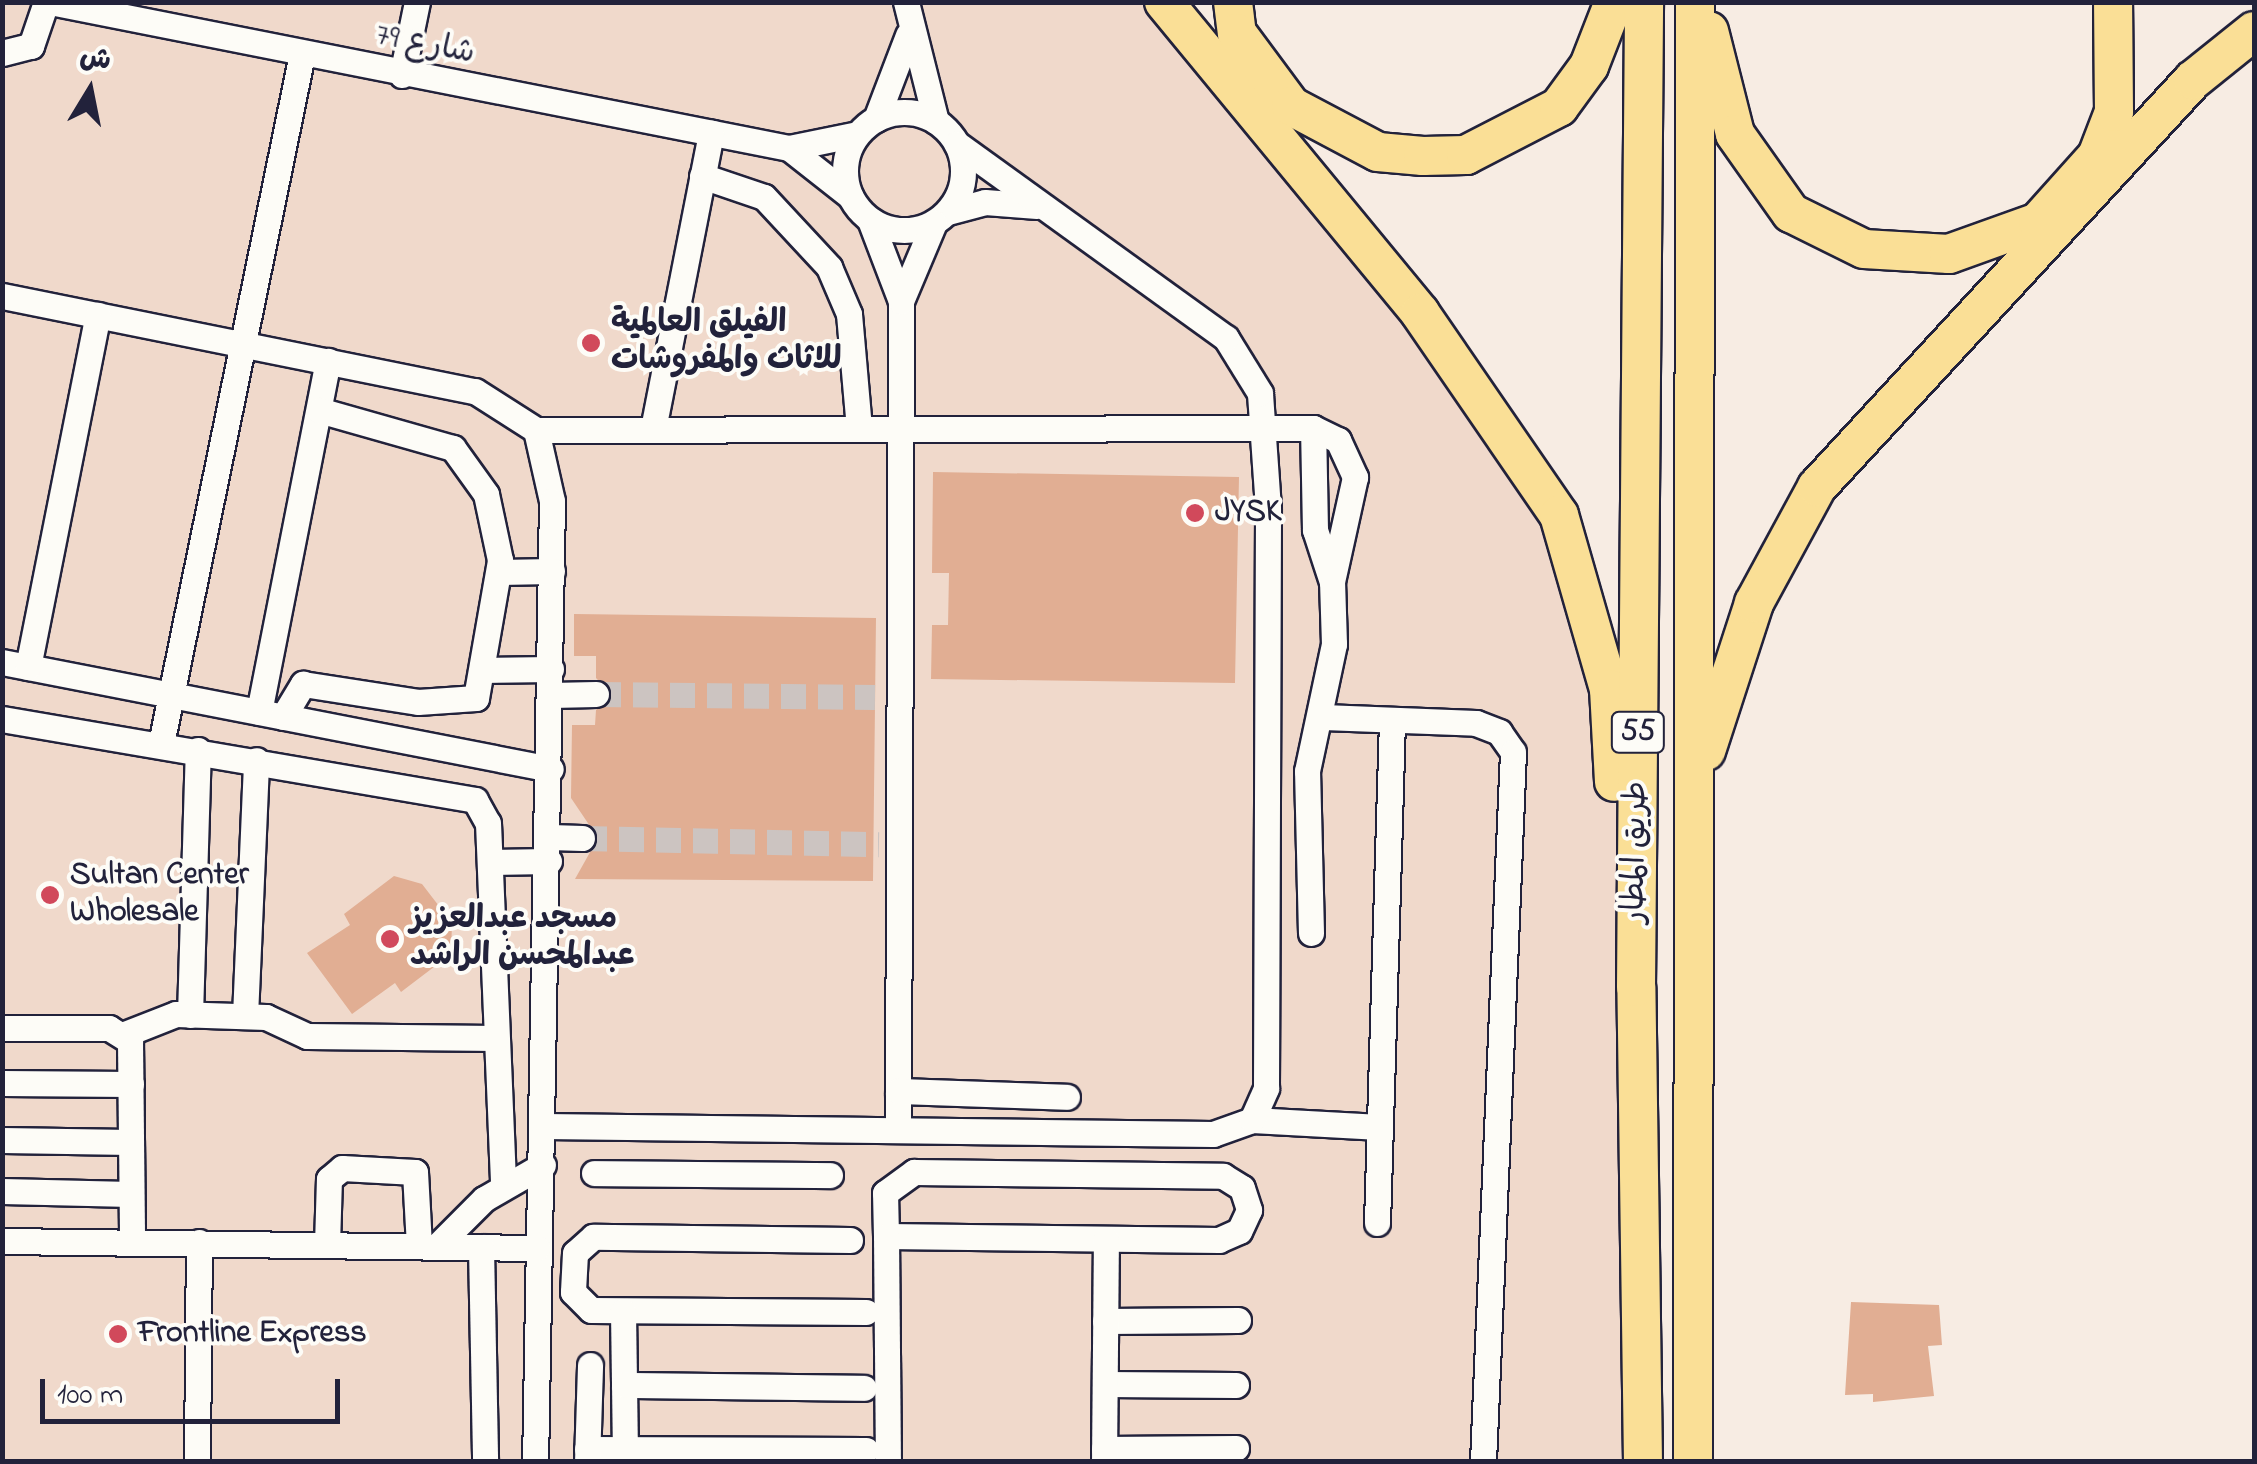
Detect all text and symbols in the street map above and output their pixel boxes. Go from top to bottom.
street label: شارع 79 [372,18,478,74]
text: ش [77,37,114,83]
north arrow [40,40,140,140]
place label: الفيلق العالمية للاثاث والمفروشات [611,306,841,381]
marker: الفيلق العالمية للاثاث والمفروشات [580,332,602,354]
place label: JYSK [1215,494,1281,532]
marker: JYSK [1184,502,1206,524]
road number: 55 [1610,707,1666,757]
street label: طريق المطار [1617,781,1657,923]
place label: Sultan Center Wholesale [70,858,249,933]
marker: Sultan Center Wholesale [39,884,61,906]
place label: مسجد عبدالعزيز عبدالمحسن الراشد [410,902,634,977]
marker: مسجد عبدالعزيز عبدالمحسن الراشد [379,928,401,950]
place label: Frontline Express [138,1315,366,1353]
marker: Frontline Express [107,1323,129,1345]
scale bar [45,1359,345,1421]
text: 100 m [57,1374,123,1418]

